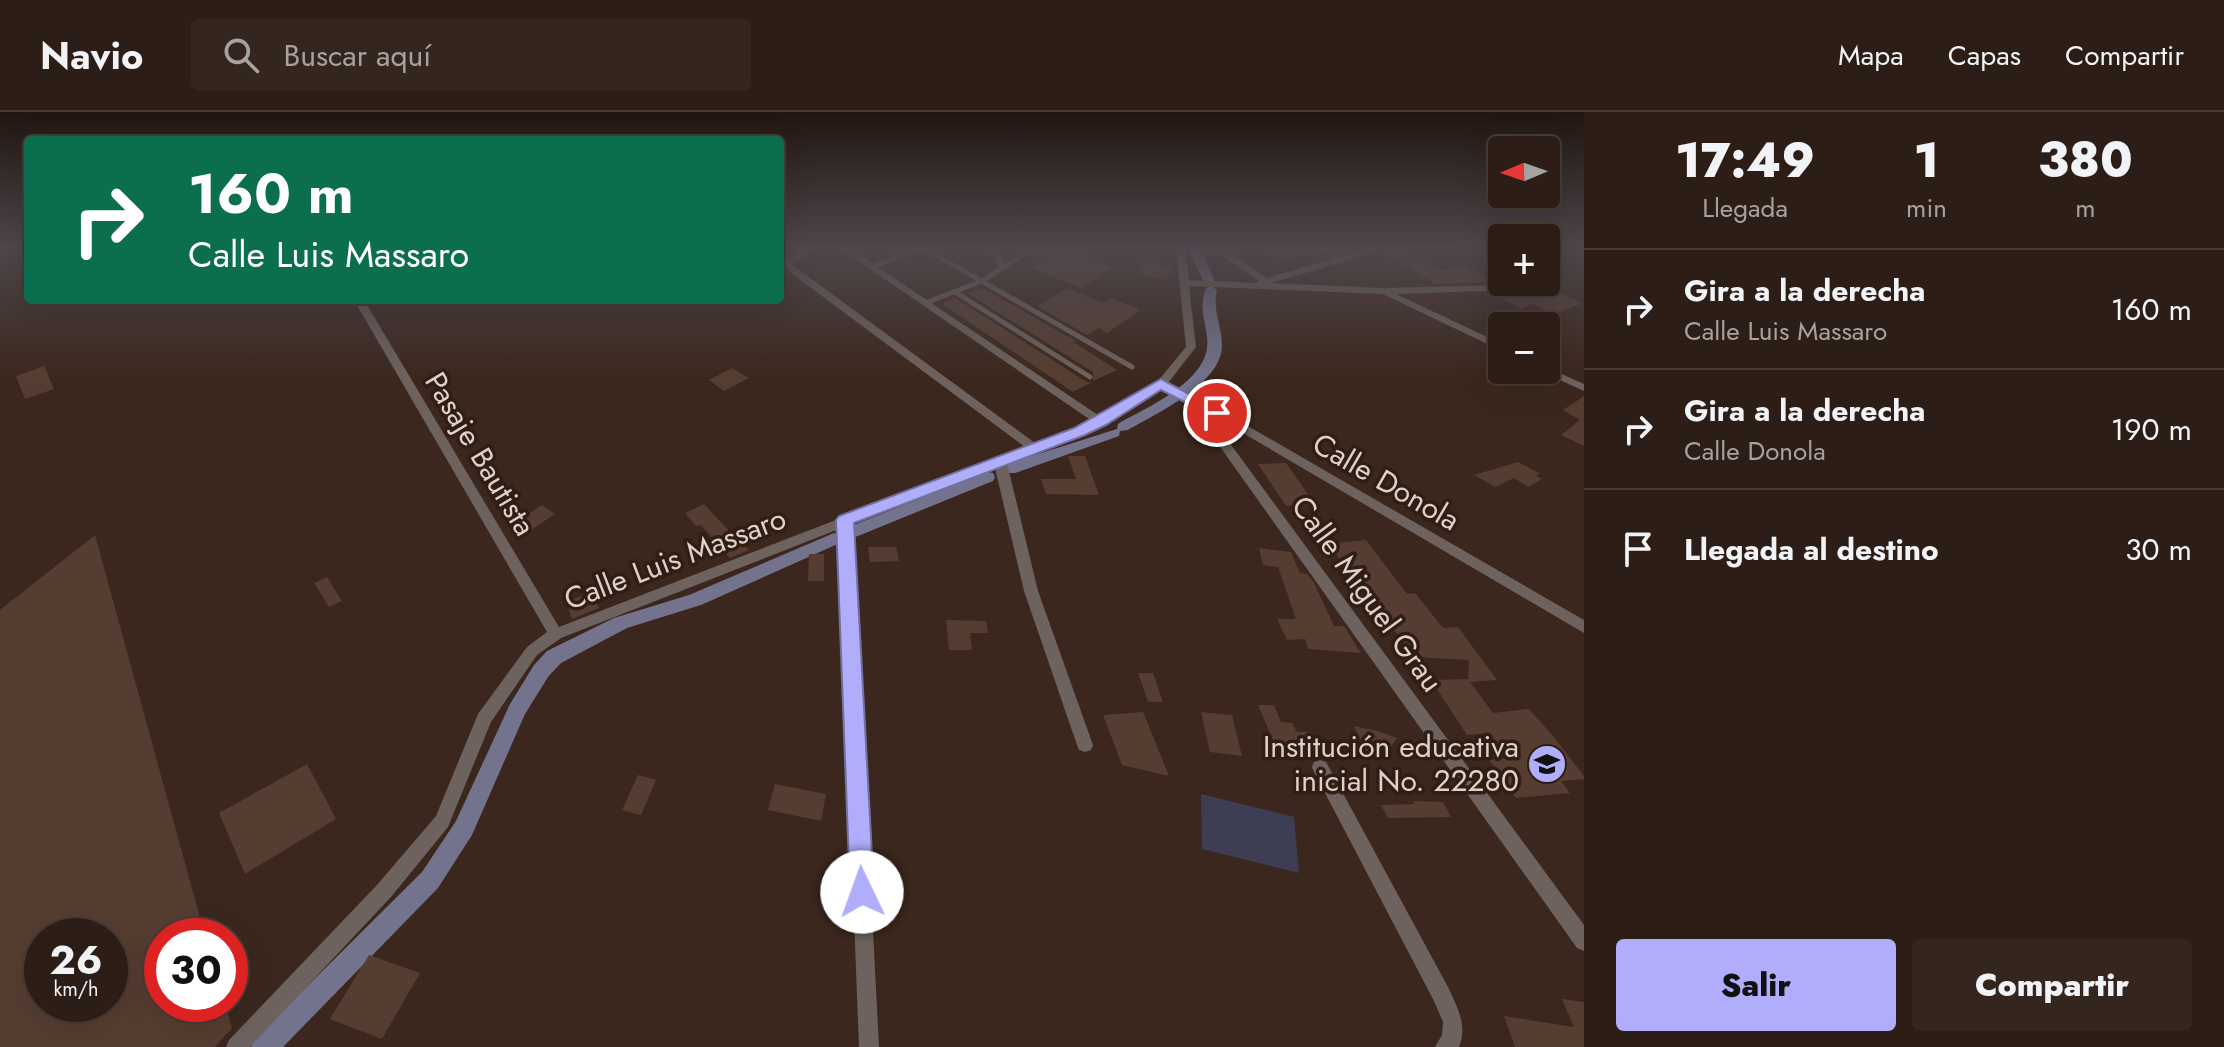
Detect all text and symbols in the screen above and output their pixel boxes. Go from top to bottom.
search box [191,19,751,91]
text: Navio [40,28,143,83]
icon: search [219,33,263,77]
text: Buscar aquí [283,34,431,77]
text: Mapa [1838,35,1904,76]
text: Capas [1948,35,2021,76]
text: Compartir [2065,35,2184,76]
text: 17:49 [1675,126,1815,195]
text: 1 [1914,126,1939,195]
text: 380 [2038,126,2133,195]
north arrow [1488,136,1560,208]
map controls [1488,136,1560,384]
text: 160 m [188,153,354,234]
icon: right [56,168,160,272]
text: Llegada [1702,189,1788,227]
text: min [1906,189,1947,227]
text: m [2075,189,2096,227]
button: + [1488,224,1560,296]
text: Calle Luis Massaro [188,228,469,280]
text: Gira a la derecha [1684,269,1925,312]
icon: right [1616,287,1660,331]
text: 160 m [2111,288,2192,331]
button: − [1488,312,1560,384]
text: Calle Luis Massaro [1684,312,1887,350]
street label: Pasaje Bautista [415,364,546,544]
pin [1183,379,1251,447]
text: Gira a la derecha [1684,389,1925,432]
icon: arrive [1195,391,1239,435]
icon: right [1616,407,1660,451]
text: 190 m [2111,408,2192,451]
street label: Calle Donola [1305,422,1468,541]
text: Calle Donola [1684,432,1826,470]
street label: Calle Miguel Grau [1281,487,1453,701]
street label: Calle Luis Massaro [558,496,792,621]
icon: arrive [1616,527,1660,571]
text: Llegada al destino [1684,528,1939,571]
text: 30 m [2125,528,2192,571]
place label: Institución educativa inicial No. 22280 [1263,725,1519,802]
school or university icon: Institución educativa inicial No. 22280 [1526,743,1568,785]
position arrow [820,850,904,934]
speed limit sign: 30 [144,918,248,1022]
text: 26 [50,931,103,989]
button: Salir [1616,939,1896,1031]
button: Compartir [1912,939,2192,1031]
text: km/h [53,975,99,1004]

